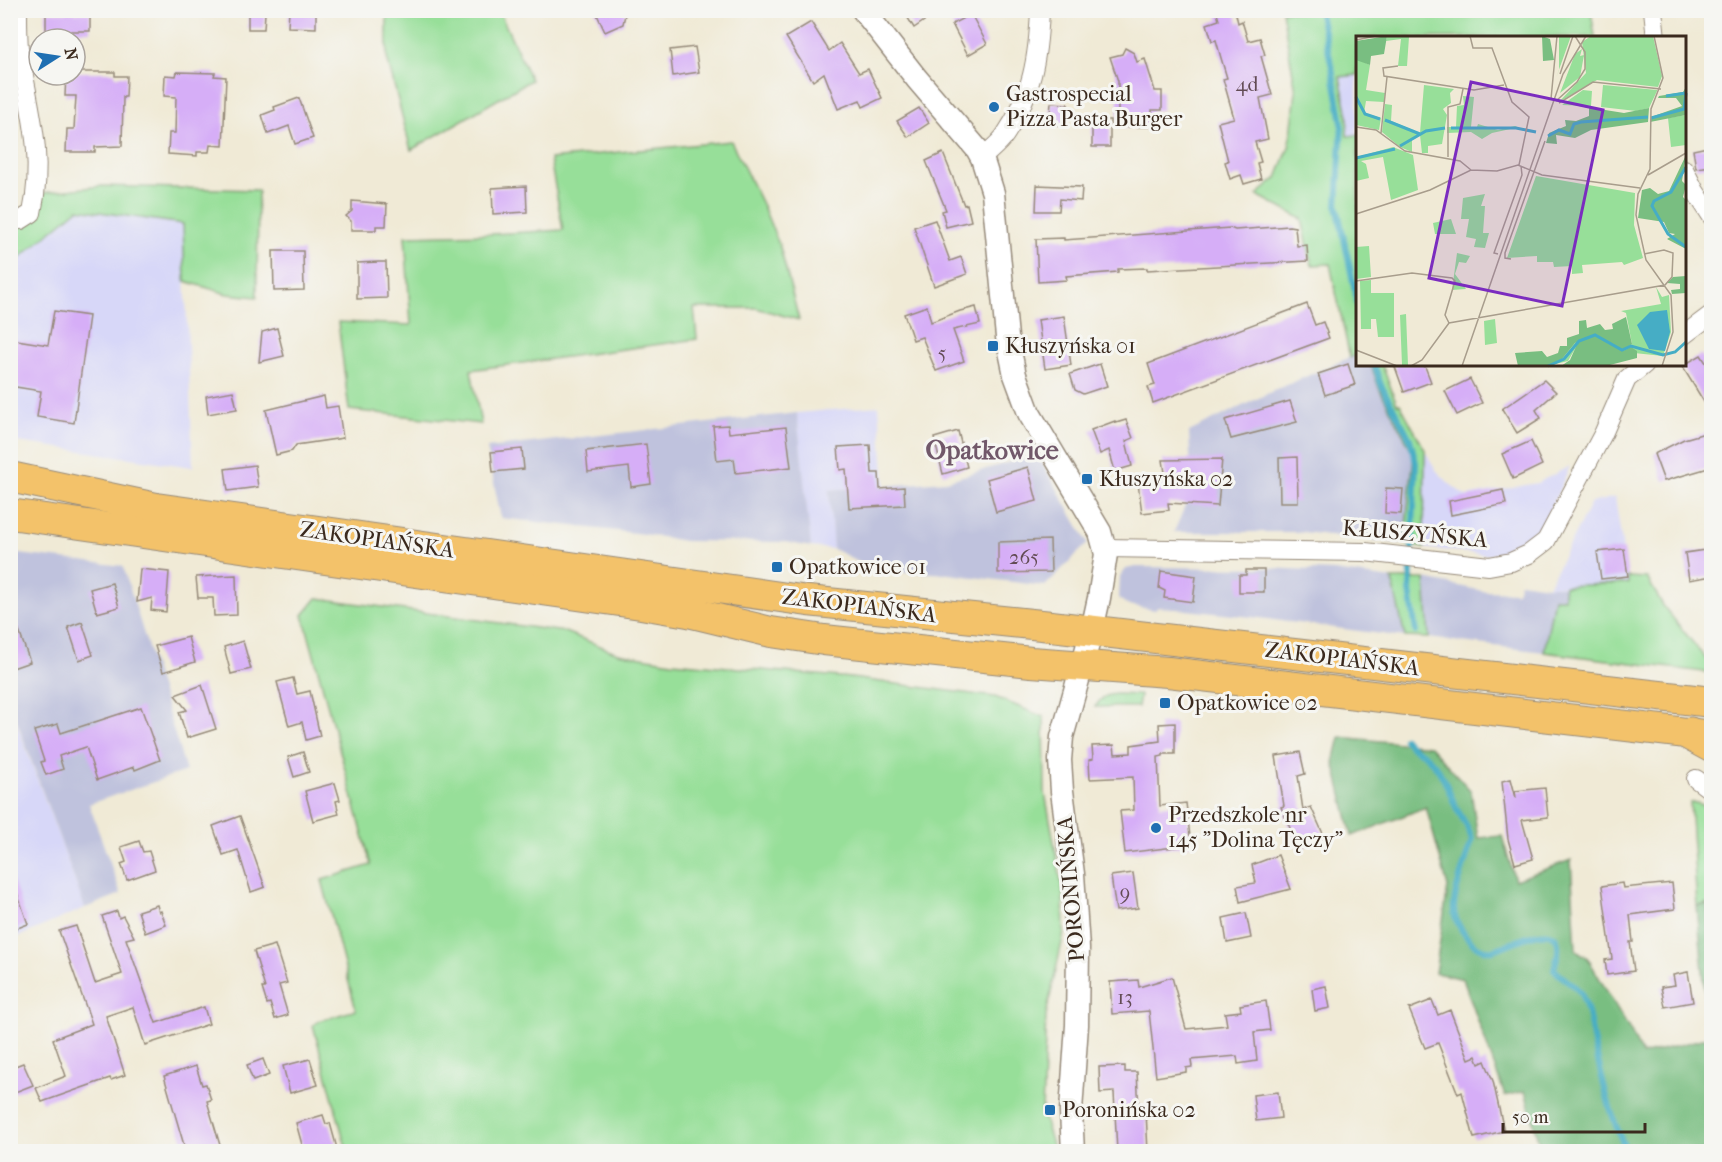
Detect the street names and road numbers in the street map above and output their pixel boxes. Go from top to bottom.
street label: KŁUSZYŃSKA [1341,514,1489,553]
street label: ZAKOPIAŃSKA [298,515,457,564]
street label: ZAKOPIAŃSKA [780,583,939,628]
street label: ZAKOPIAŃSKA [1263,636,1422,681]
street label: PORONIŃSKA [1051,814,1090,963]

